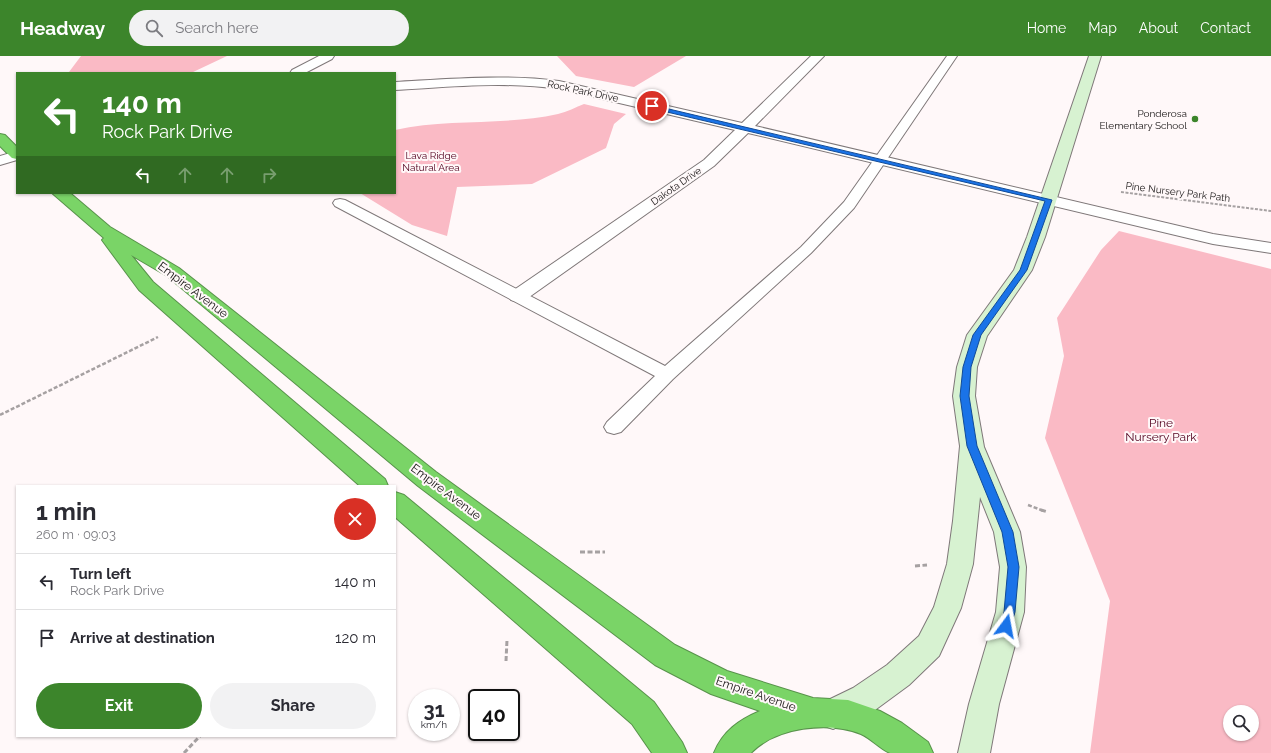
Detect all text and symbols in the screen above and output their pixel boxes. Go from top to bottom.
search box [129,10,409,46]
text: Headway [20,17,105,39]
icon: search [143,17,165,39]
text: Search here [175,19,258,37]
text: Home [1027,20,1066,36]
text: Map [1088,20,1117,36]
text: About [1139,20,1178,36]
text: Contact [1200,20,1251,36]
street label: Rock Park Drive [546,78,620,104]
text: 140 m [102,87,182,120]
icon: left [36,88,88,140]
pin [635,89,669,123]
icon: arrive [641,95,663,117]
place label: Ponderosa Elementary School [1099,108,1187,131]
marker: Ponderosa Elementary School [1190,114,1200,124]
text: Rock Park Drive [102,121,232,142]
park label: Lava Ridge Natural Area [402,150,460,173]
icon: left [132,164,154,186]
icon: ahead [174,164,196,186]
icon: ahead [216,164,238,186]
icon: right [258,164,280,186]
street label: Dakota Drive [649,165,703,207]
street label: Pine Nursery Park Path [1125,180,1231,204]
street label: Empire Avenue [155,259,231,321]
park label: Pine Nursery Park [1125,416,1197,444]
street label: Empire Avenue [408,461,484,523]
text: 1 min [36,497,97,526]
button: close [334,498,376,540]
text: 260 m · 09:03 [36,527,116,542]
text: Turn left [70,565,131,583]
icon: left [36,571,58,593]
text: 140 m [335,573,376,591]
text: Rock Park Drive [70,583,164,598]
position arrow [985,605,1027,647]
icon: arrive [36,627,58,649]
text: Arrive at destination [70,629,215,647]
text: 120 m [335,629,376,647]
street label: Empire Avenue [714,674,798,714]
button: Exit [36,683,202,729]
button: Share [210,683,376,729]
speed limit sign: 40 [468,689,520,741]
text: 31 [423,698,445,722]
map controls [1223,705,1259,741]
button: search [1223,705,1259,741]
text: km/h [421,719,447,730]

